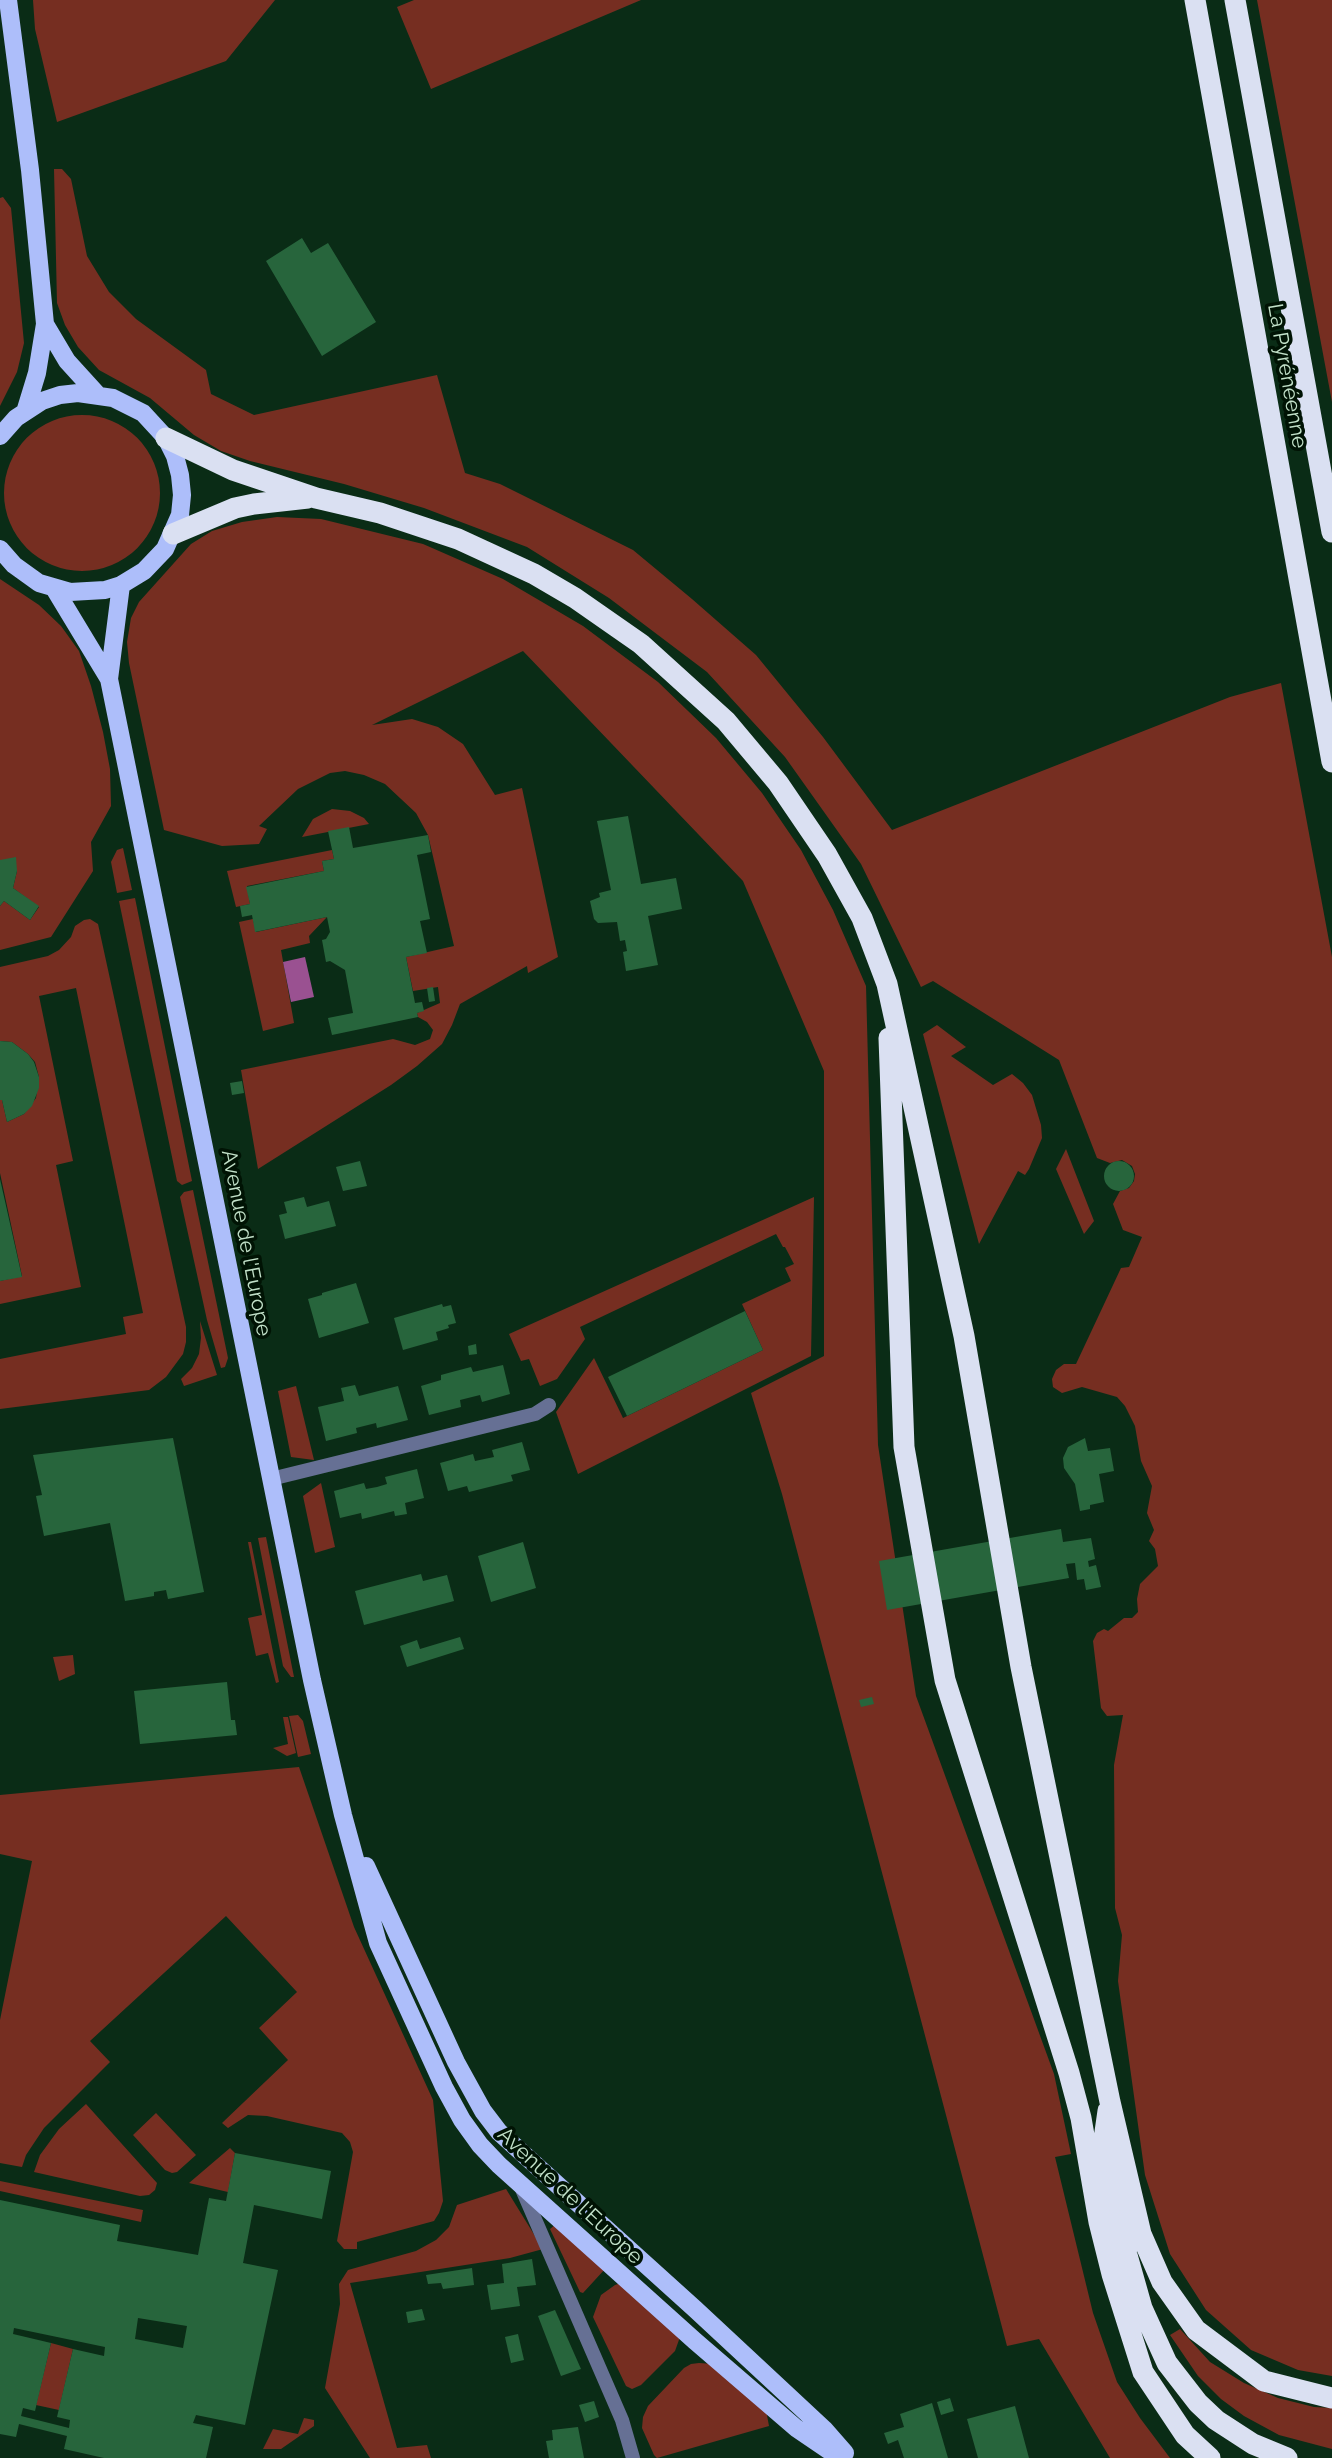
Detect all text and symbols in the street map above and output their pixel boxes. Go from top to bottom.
street label: La Pyrénéenne [1262,302,1312,450]
street label: Avenue de l'Europe [216,1148,276,1338]
street label: Avenue de l'Europe [492,2122,648,2270]

